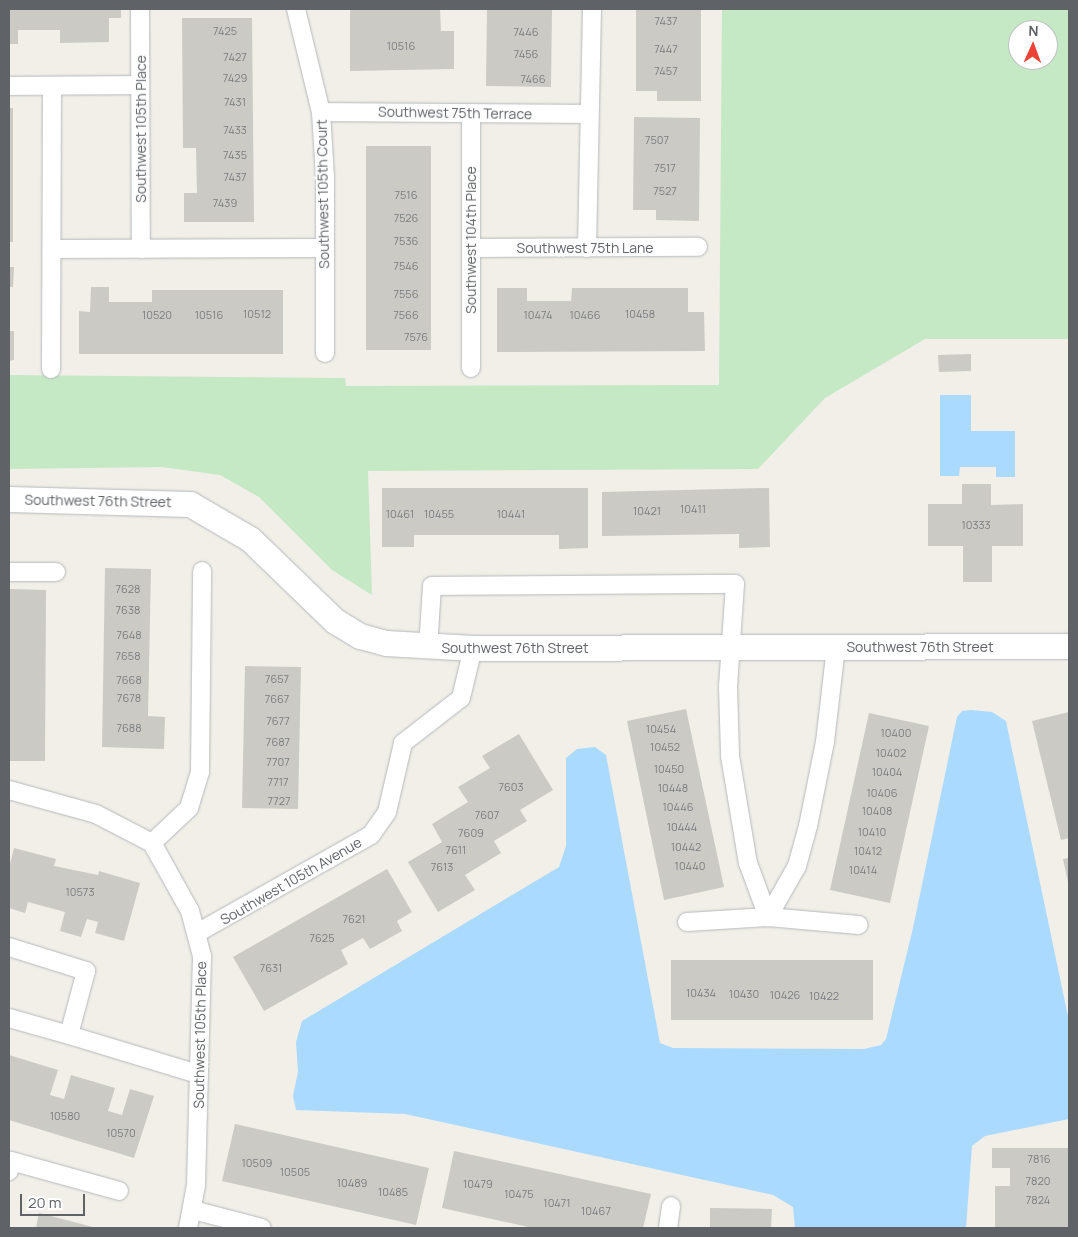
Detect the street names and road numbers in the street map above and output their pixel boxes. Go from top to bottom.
street label: Southwest 105th Place [133,55,149,203]
street label: Southwest 75th Terrace [378,103,532,123]
street label: Southwest 105th Court [313,119,333,269]
street label: Southwest 104th Place [463,166,479,314]
street label: Southwest 75th Lane [517,240,653,256]
street label: Southwest 76th Street [24,491,172,511]
street label: Southwest 76th Street [846,639,994,655]
street label: Southwest 76th Street [441,640,589,656]
street label: Southwest 105th Avenue [217,834,365,928]
street label: Southwest 105th Place [190,961,210,1109]

